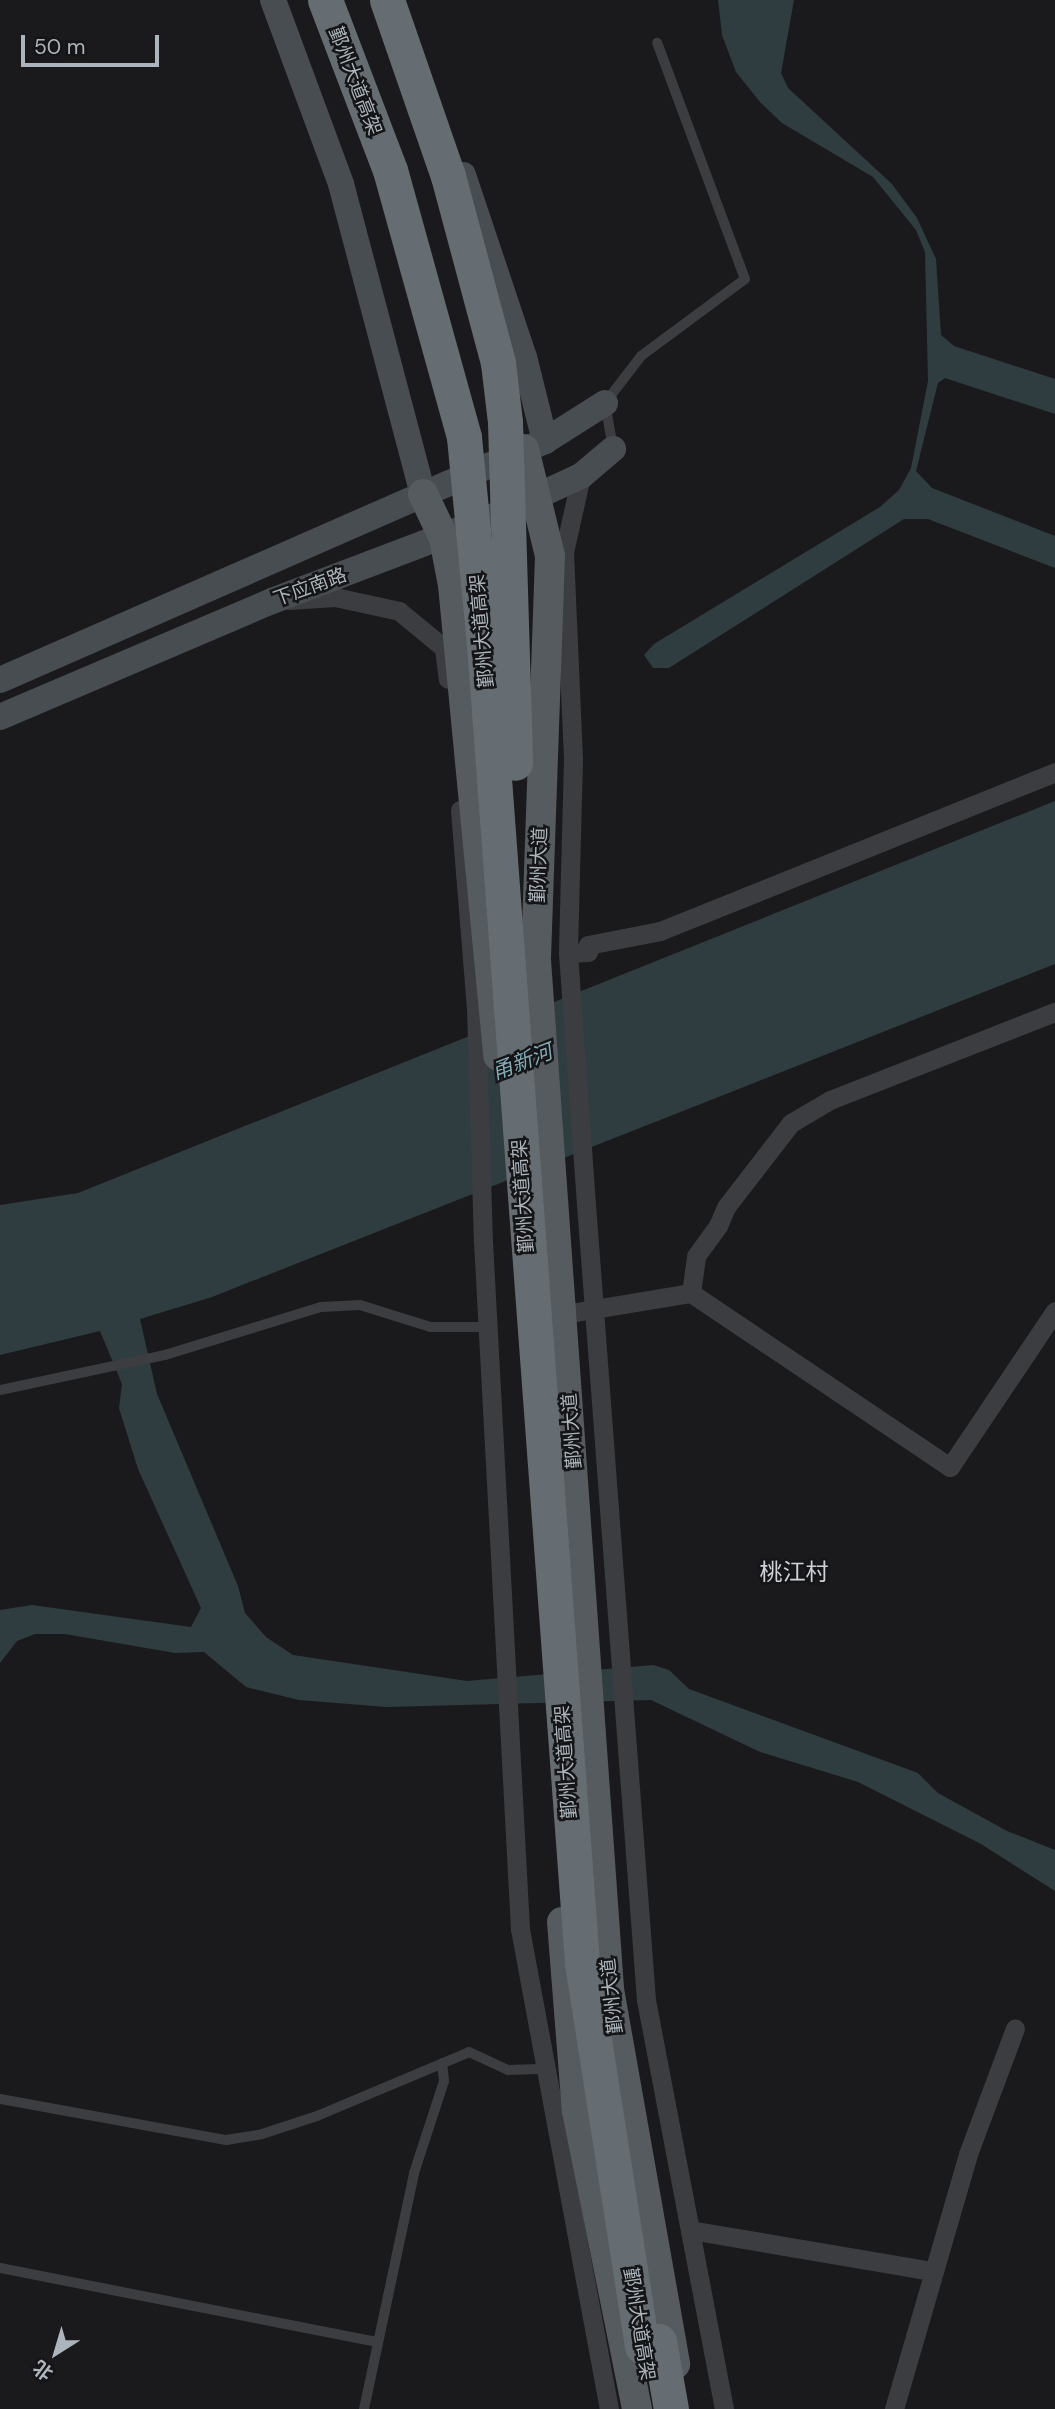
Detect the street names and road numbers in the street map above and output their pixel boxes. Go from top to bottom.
street label: 鄞州大道高架 [324,24,386,138]
street label: 下应南路 [270,563,350,611]
street label: 鄞州大道高架 [466,573,498,689]
street label: 鄞州大道 [526,827,552,903]
street label: 鄞州大道高架 [508,1138,538,1254]
street label: 鄞州大道 [558,1392,586,1470]
street label: 鄞州大道高架 [551,1704,581,1820]
street label: 鄞州大道 [597,1957,627,2035]
street label: 鄞州大道高架 [619,2266,659,2382]

